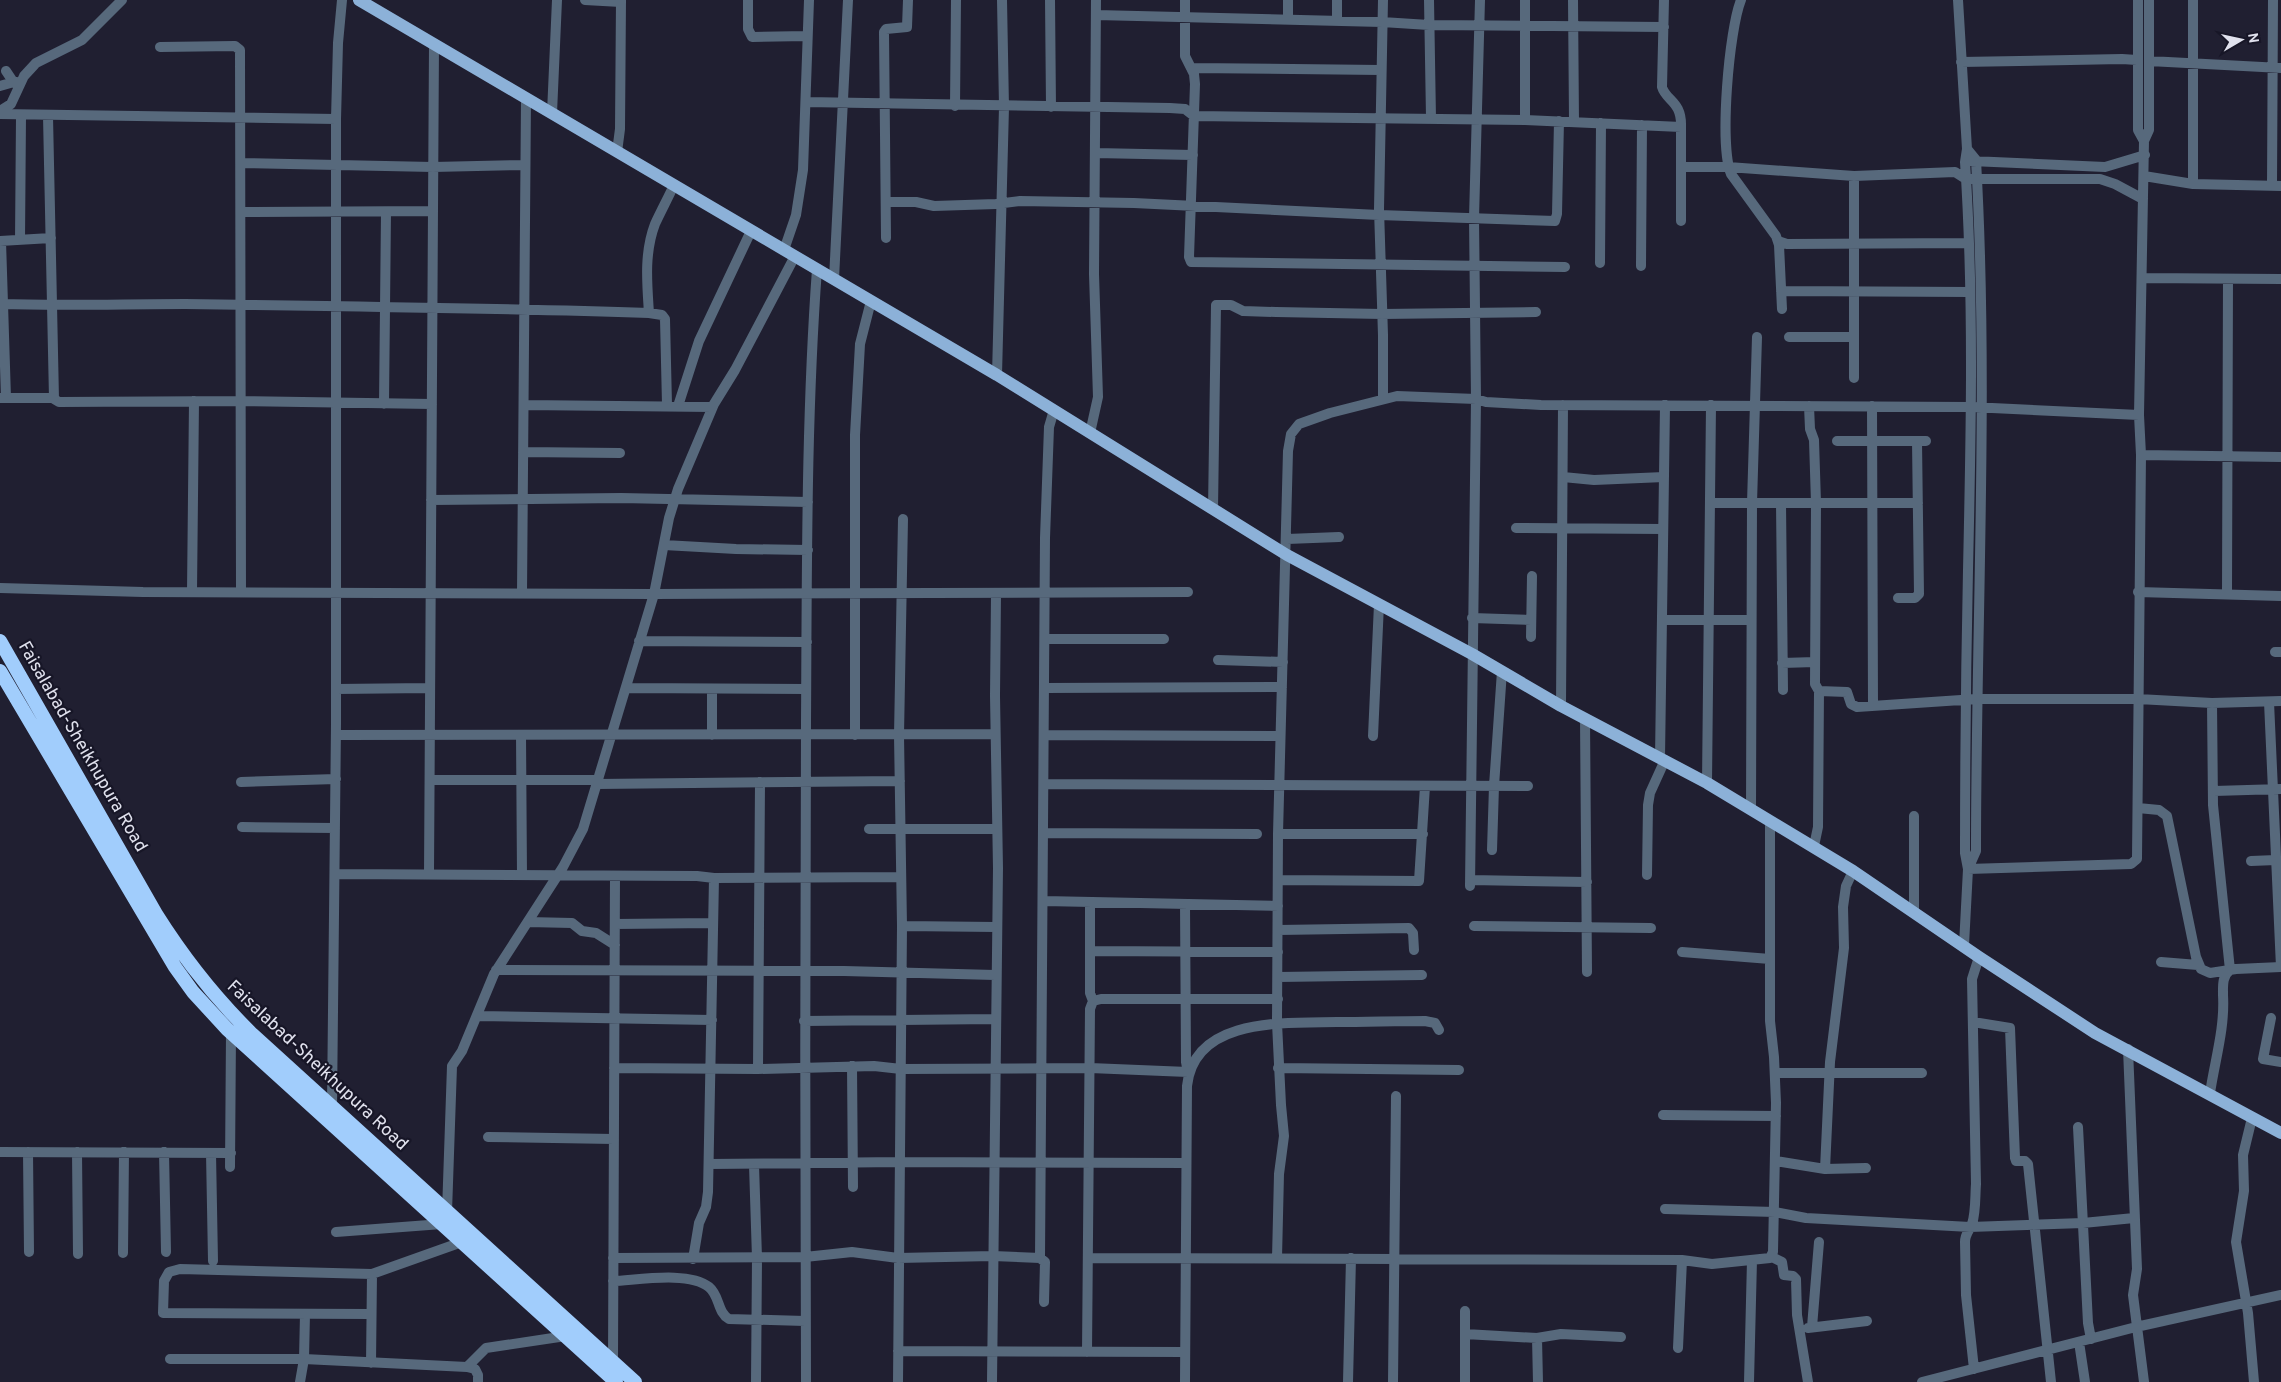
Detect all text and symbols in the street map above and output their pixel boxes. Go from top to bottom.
north arrow [2216,15,2266,65]
text: N [2243,32,2262,45]
street label: Faisalabad-Sheikhupura Road [12,637,152,857]
street label: Faisalabad-Sheikhupura Road [222,976,412,1156]

